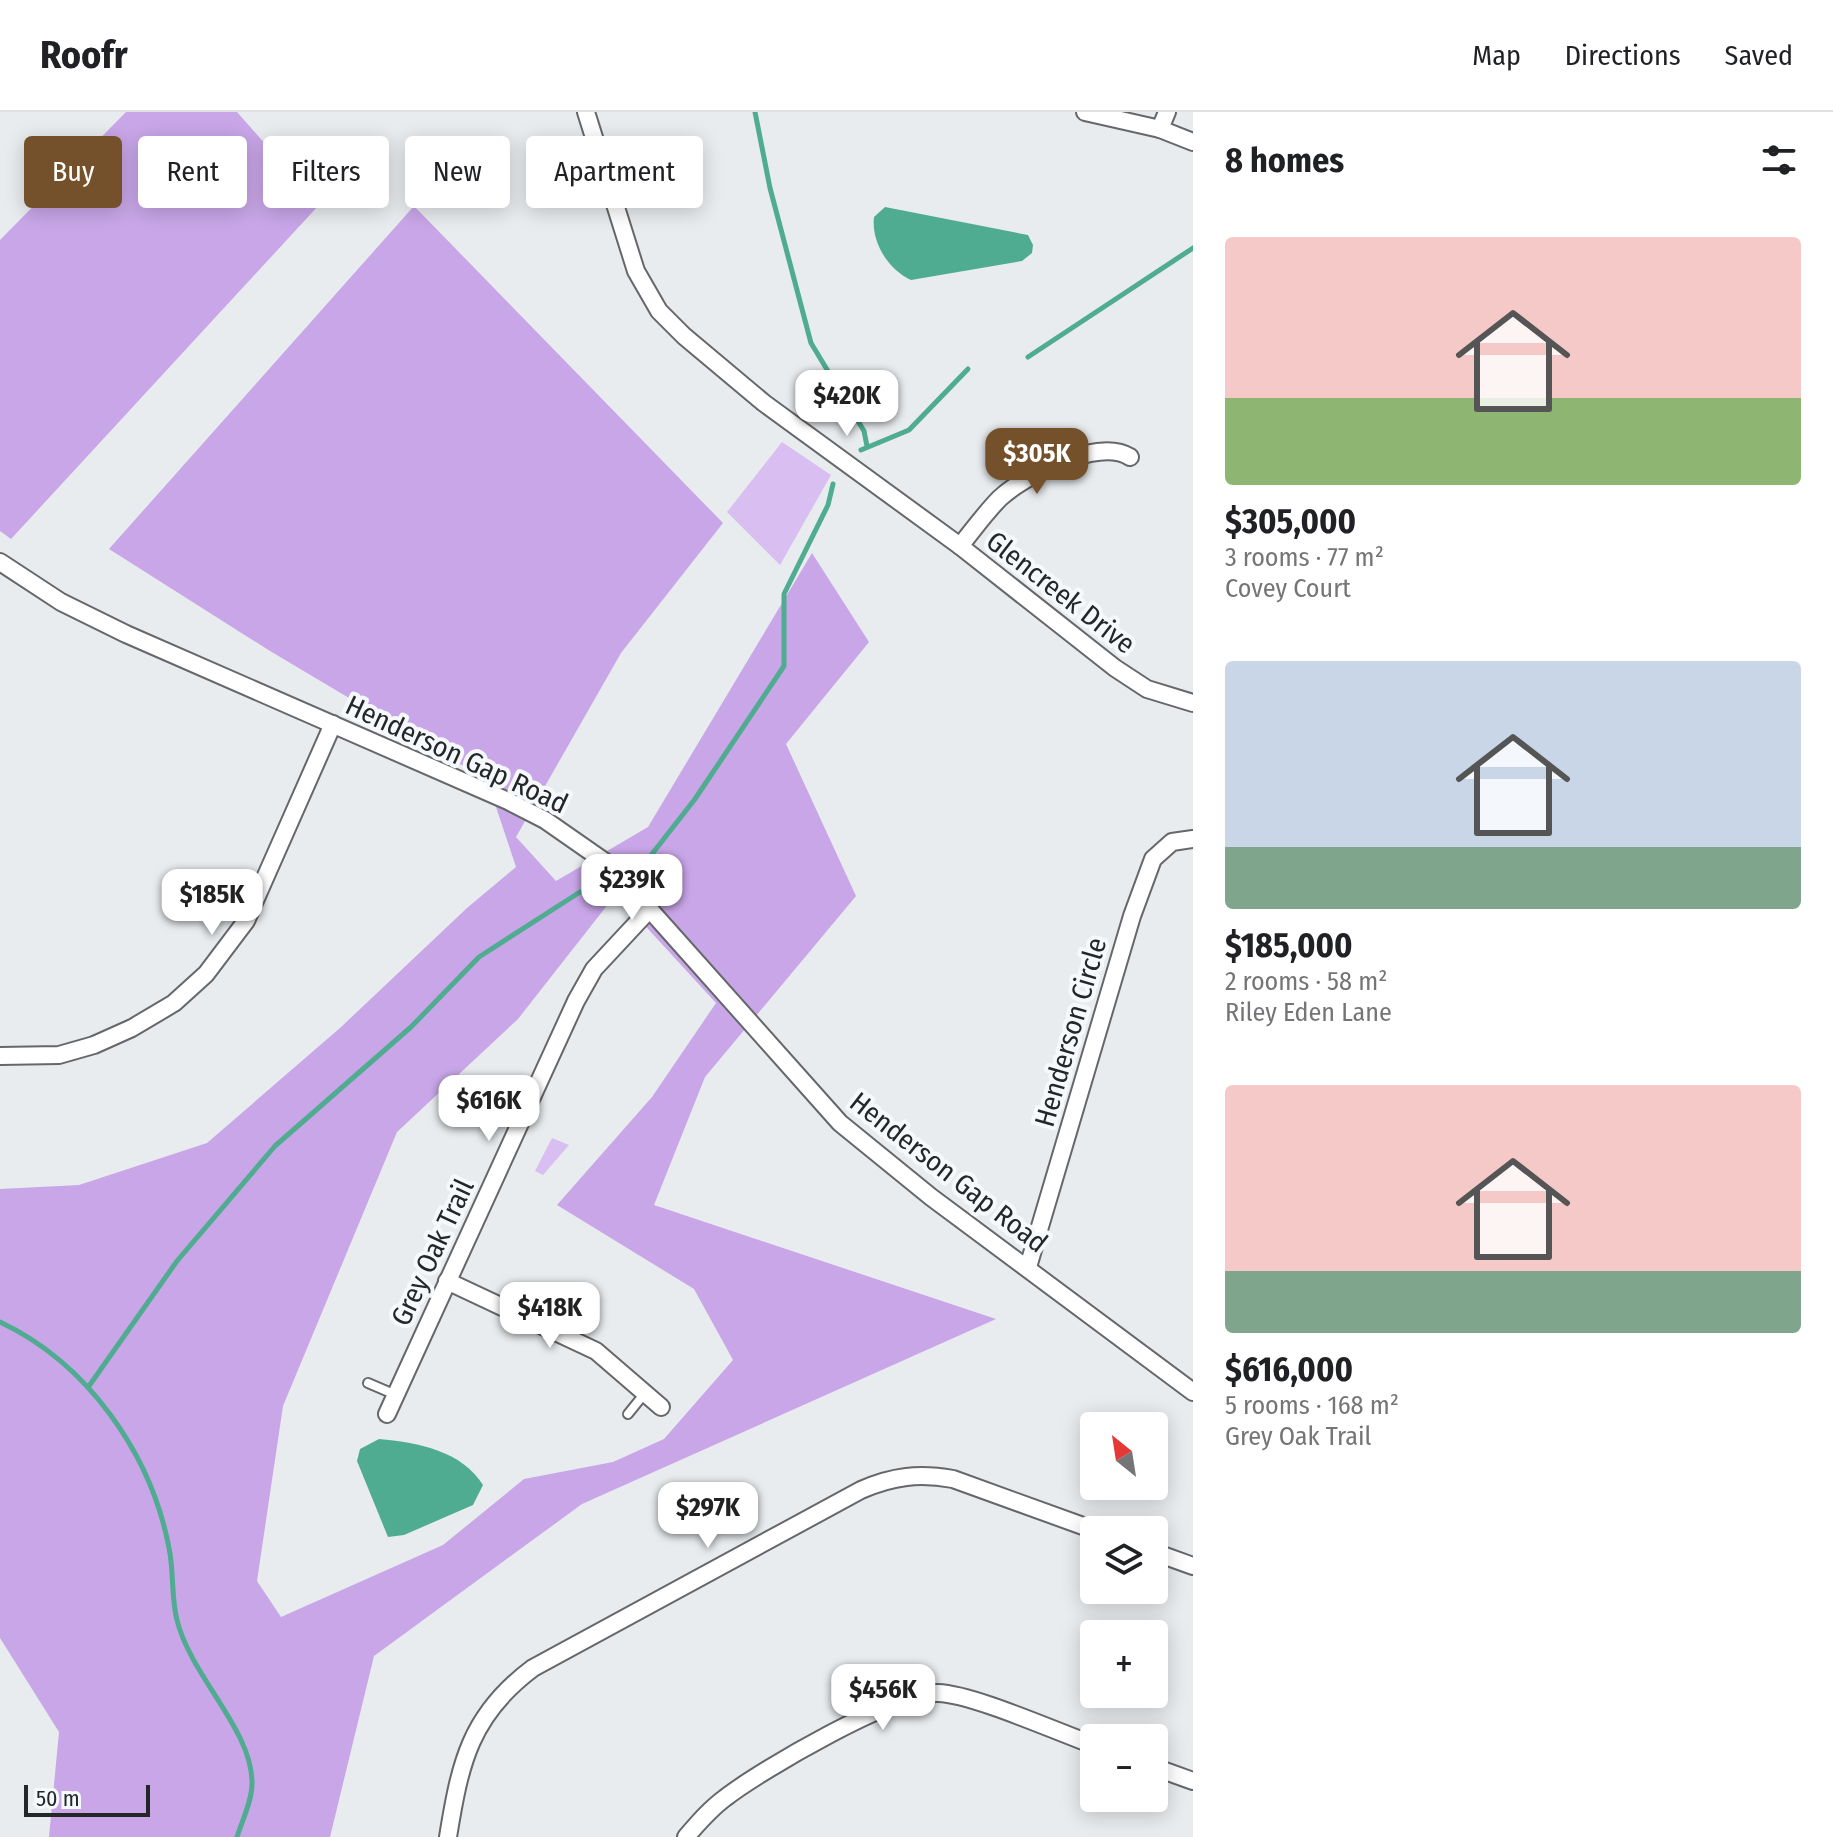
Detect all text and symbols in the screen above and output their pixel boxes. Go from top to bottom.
text: Roofr [40,32,128,78]
text: Map [1472,39,1521,72]
text: Directions [1565,39,1681,72]
text: Saved [1725,39,1793,72]
chip: Buy [24,136,122,208]
chip: Rent [138,136,247,208]
chip: Filters [263,136,389,208]
chip: New [405,136,510,208]
chip: Apartment [526,136,703,208]
icon: filters [1757,138,1801,182]
text: 8 homes [1225,140,1344,181]
icon: home [1441,289,1585,433]
pin: $420K [791,370,903,438]
text: $420K [813,380,881,411]
pin: $305K [981,428,1093,496]
text: $305K [1003,438,1071,469]
text: $305,000 [1225,501,1356,542]
street label: Glencreek Drive [980,524,1142,661]
text: 3 rooms · 77 m² [1225,542,1384,573]
text: Covey Court [1225,573,1351,604]
street label: Henderson Gap Road [341,689,573,820]
icon: home [1441,713,1585,857]
pin: $239K [576,854,688,922]
text: $239K [599,864,665,895]
pin: $185K [156,869,268,937]
text: $185K [180,879,244,910]
text: $185,000 [1225,925,1353,966]
street label: Henderson Circle [1028,934,1113,1130]
text: 2 rooms · 58 m² [1225,966,1387,997]
text: Riley Eden Lane [1225,997,1392,1028]
pin: $616K [433,1075,545,1143]
text: $616K [457,1085,521,1116]
street label: Henderson Gap Road [844,1085,1054,1260]
icon: home [1441,1137,1585,1281]
street label: Grey Oak Trail [384,1174,481,1331]
pin: $418K [494,1282,606,1350]
text: $418K [518,1292,582,1323]
text: $616,000 [1225,1349,1353,1390]
text: 5 rooms · 168 m² [1225,1390,1399,1421]
north arrow [1080,1412,1168,1500]
map controls [1080,1412,1168,1812]
text: Grey Oak Trail [1225,1421,1371,1452]
pin: $297K [652,1482,764,1550]
text: $297K [676,1492,740,1523]
button: layers [1080,1516,1168,1604]
button: + [1080,1620,1168,1708]
pin: $456K [827,1664,939,1732]
text: $456K [849,1674,917,1705]
button: − [1080,1724,1168,1812]
scale bar [24,1781,150,1817]
text: 50 m [36,1785,80,1812]

